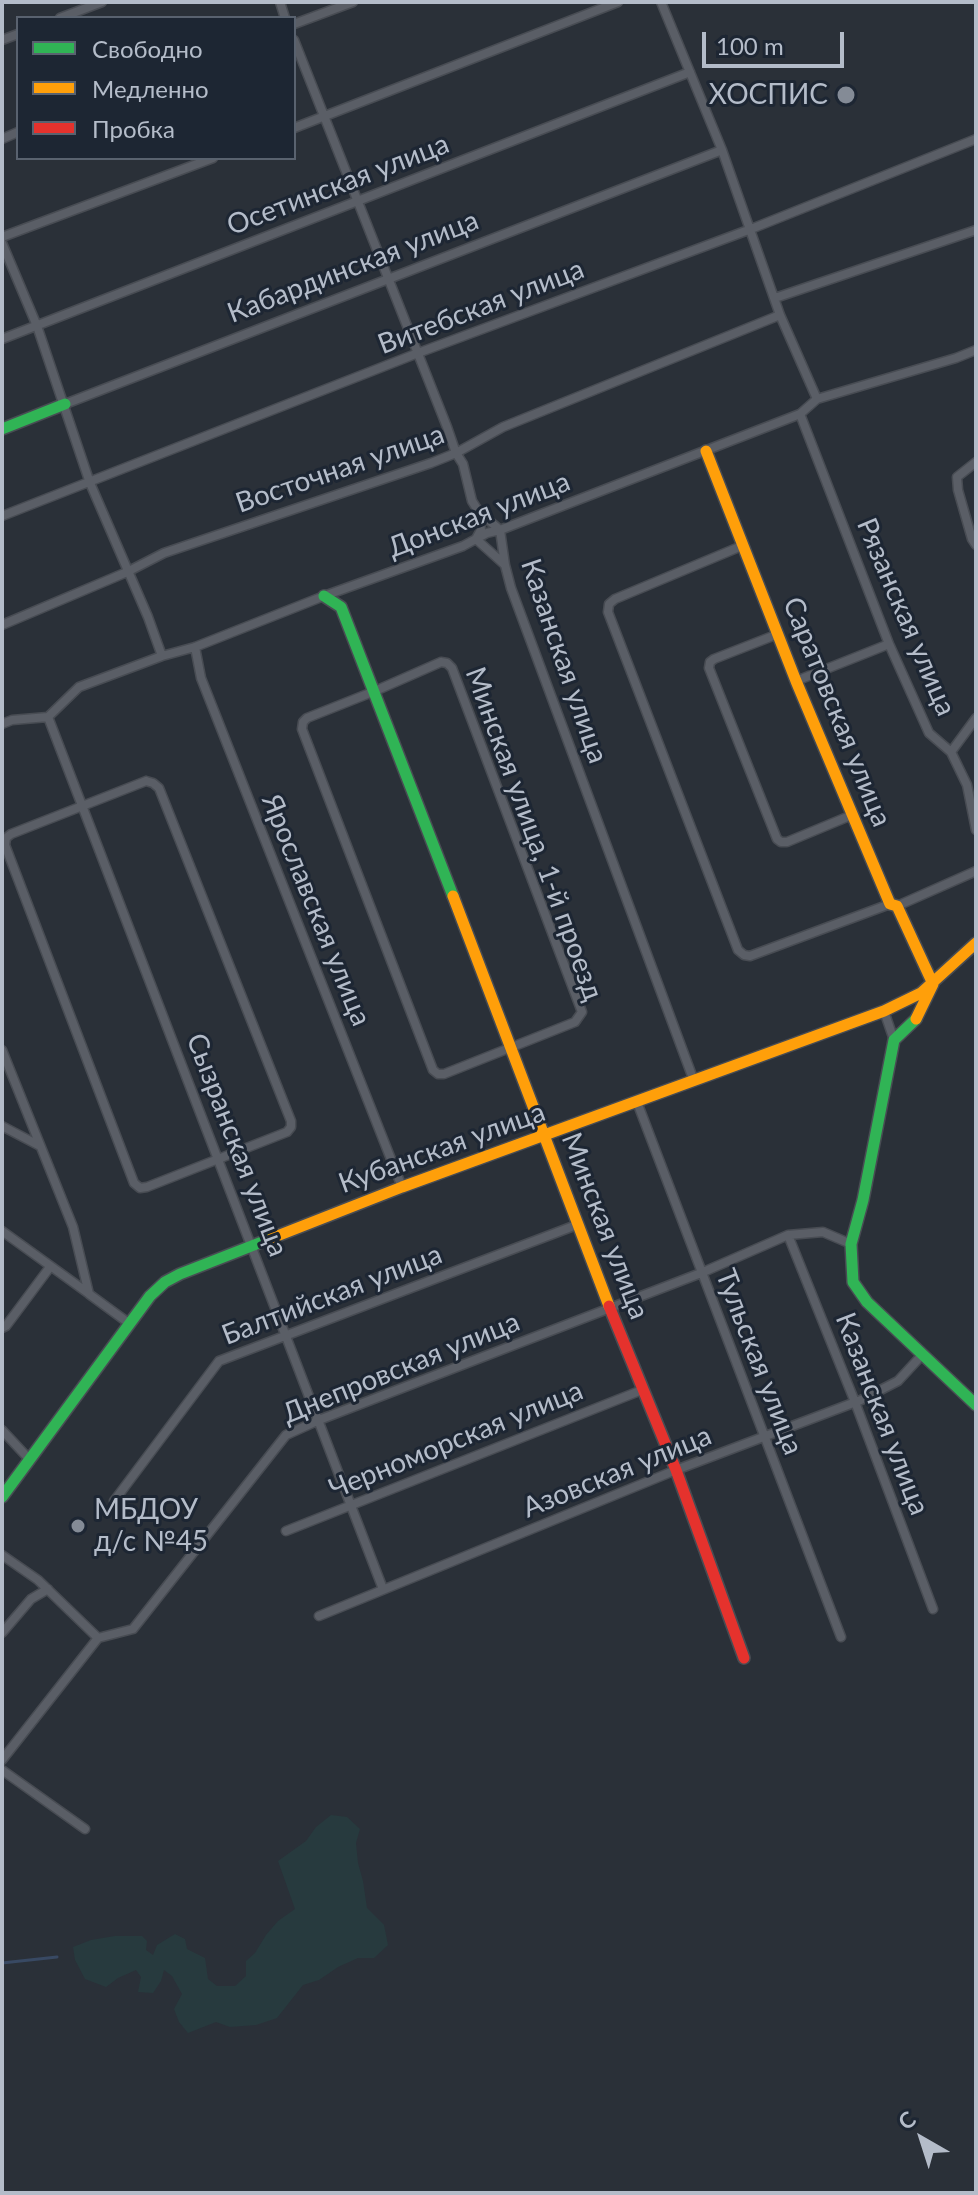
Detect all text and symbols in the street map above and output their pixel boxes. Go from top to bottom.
legend [16,16,296,160]
scale bar [706,16,848,66]
text: 100 m [716,31,784,60]
text: Свободно [92,34,203,63]
text: Медленно [92,74,209,103]
place label: ХОСПИС [709,78,828,112]
marker: ХОСПИС [835,84,857,106]
text: Пробка [92,114,175,143]
street label: Осетинская улица [222,127,454,243]
street label: Кабардинская улица [223,204,483,330]
street label: Витебская улица [373,252,589,362]
street label: Восточная улица [231,418,449,520]
street label: Донская улица [383,465,575,565]
street label: Рязанская улица [849,513,963,721]
street label: Казанская улица [513,554,615,768]
street label: Саратовская улица [776,592,898,832]
street label: Минская улица, 1-й проезд [458,663,610,1005]
street label: Ярославская улица [254,789,378,1031]
street label: Сызранская улица [179,1029,295,1261]
street label: Кубанская улица [334,1095,550,1201]
street label: Минская улица [554,1128,656,1324]
street label: Балтийская улица [217,1238,447,1352]
street label: Тульская улица [708,1264,810,1460]
street label: Днепровская улица [278,1305,524,1431]
street label: Казанская улица [828,1308,936,1520]
street label: Черноморская улица [324,1374,588,1506]
street label: Азовская улица [518,1419,716,1525]
place label: МБДОУ д/с №45 [94,1493,208,1559]
marker: МБДОУ д/с №45 [69,1517,87,1535]
north arrow [882,2099,962,2179]
text: С [892,2105,921,2135]

